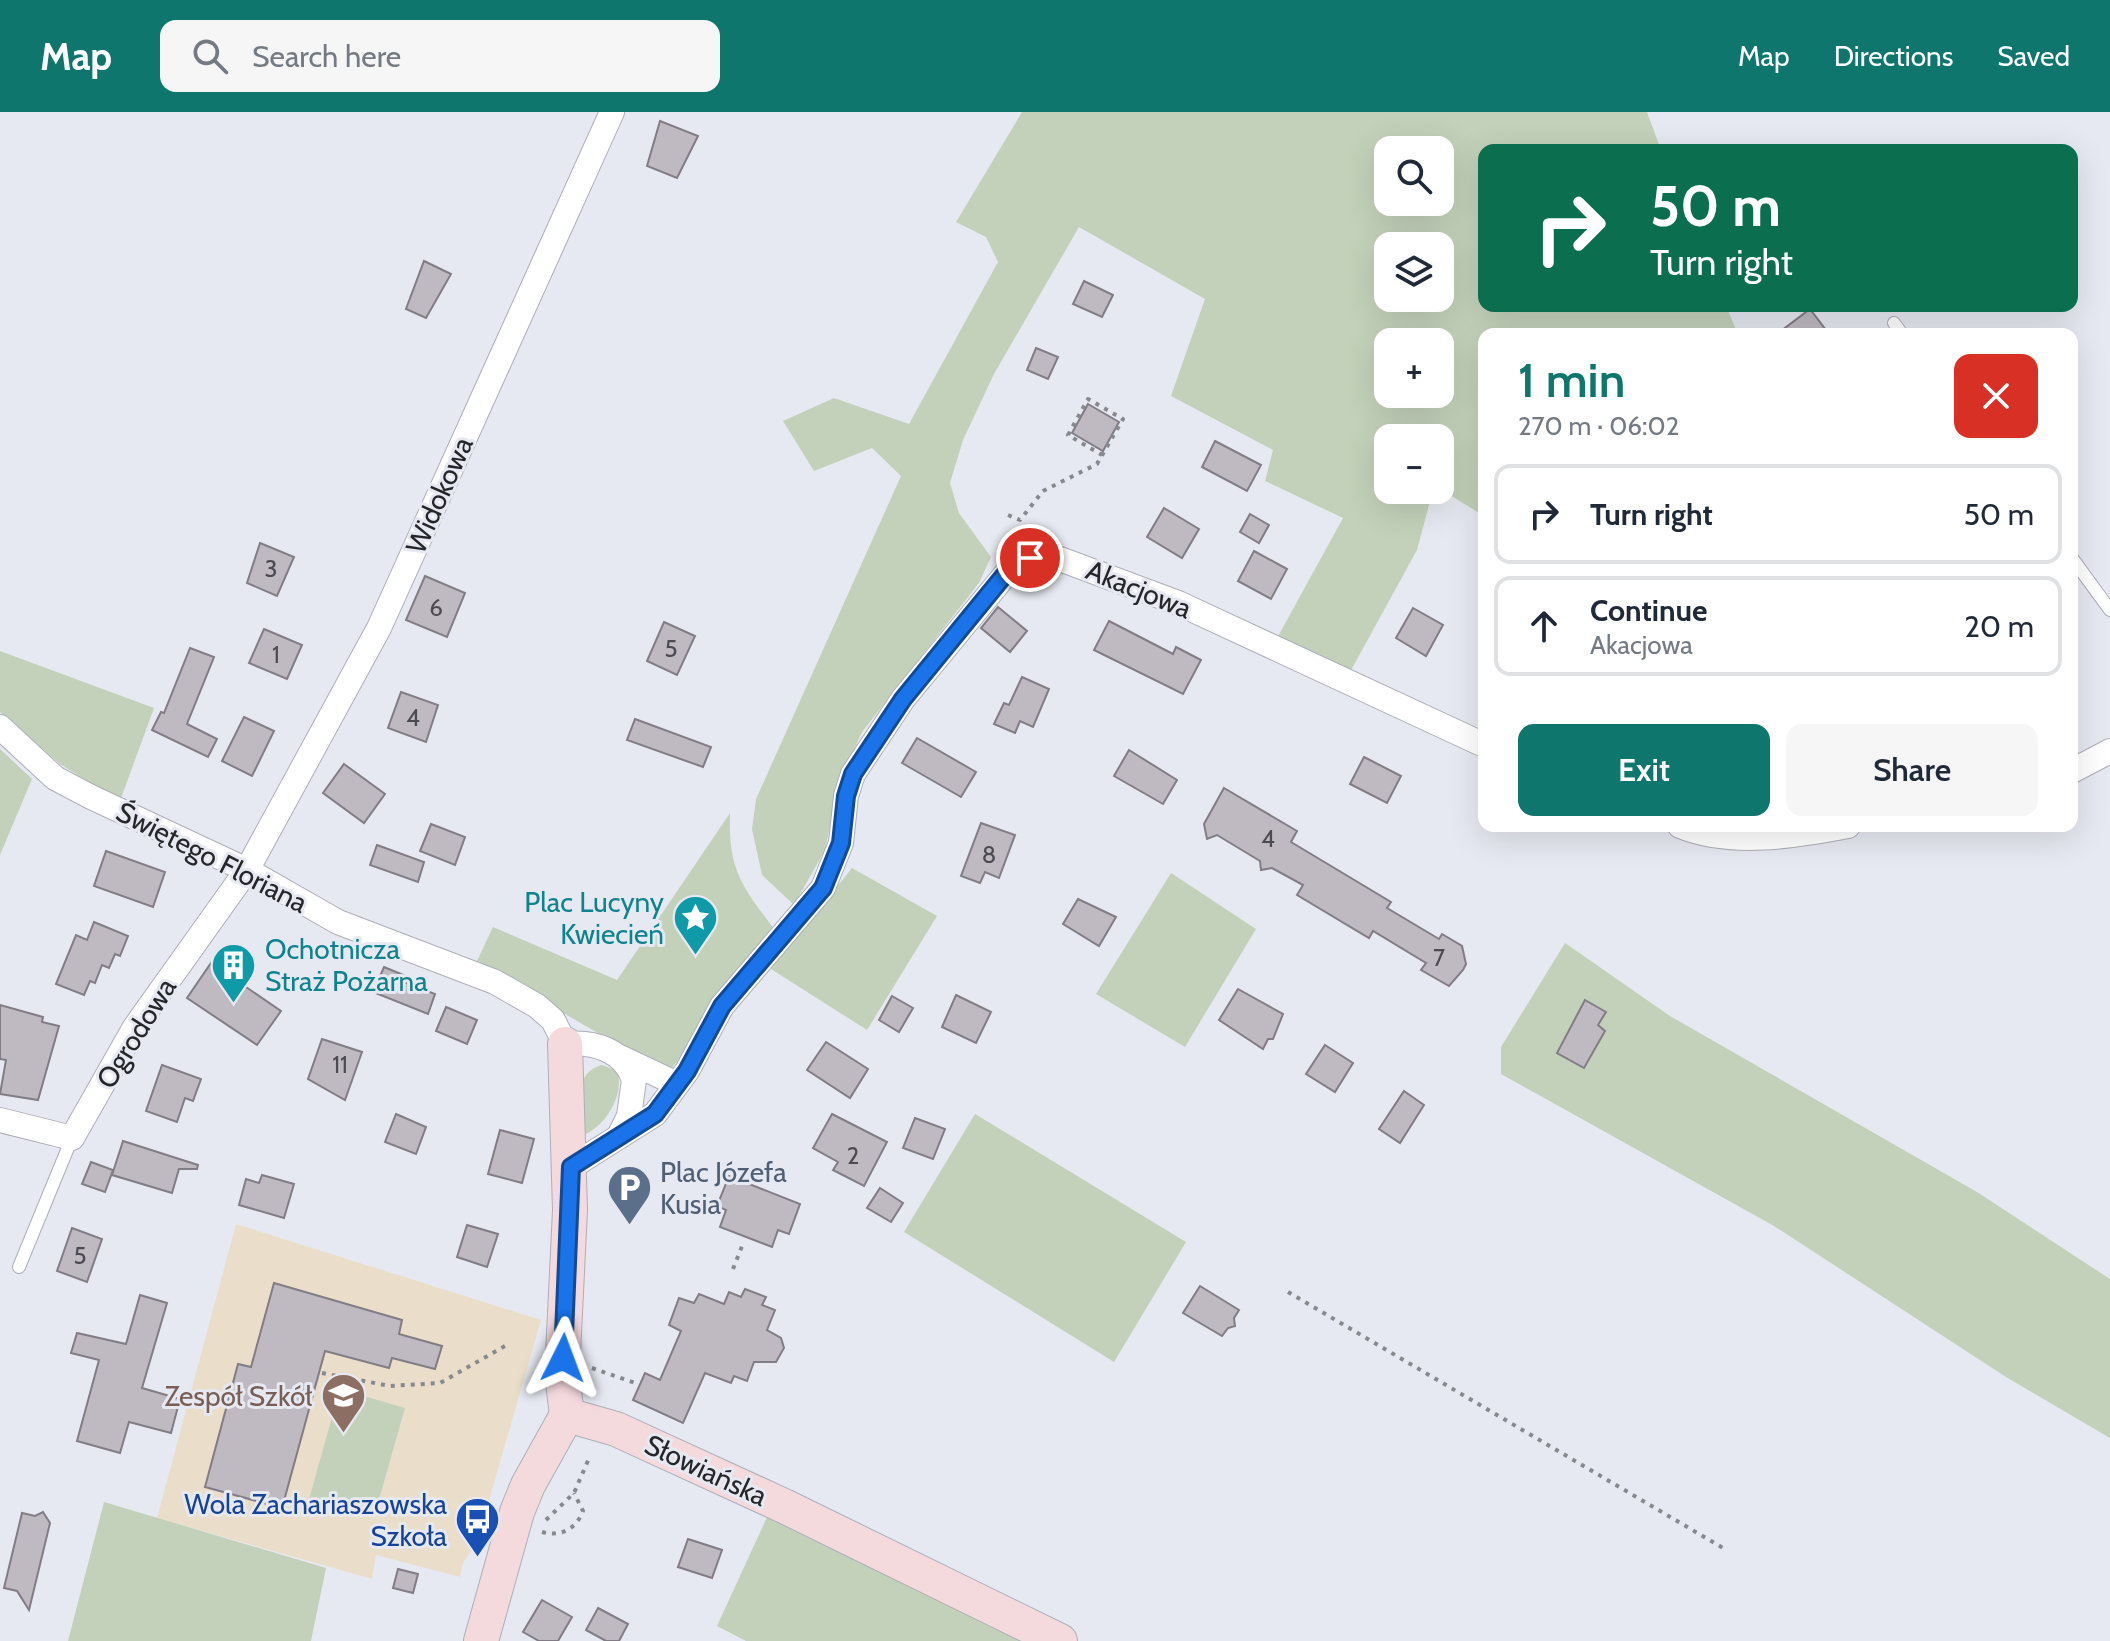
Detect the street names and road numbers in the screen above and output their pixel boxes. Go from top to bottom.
street label: Widokowa [398,431,480,559]
street label: Akacjowa [1081,553,1197,626]
street label: Świętego Floriana [111,794,314,920]
street label: Ogrodowa [89,971,183,1094]
street label: Słowiańska [639,1427,773,1513]

